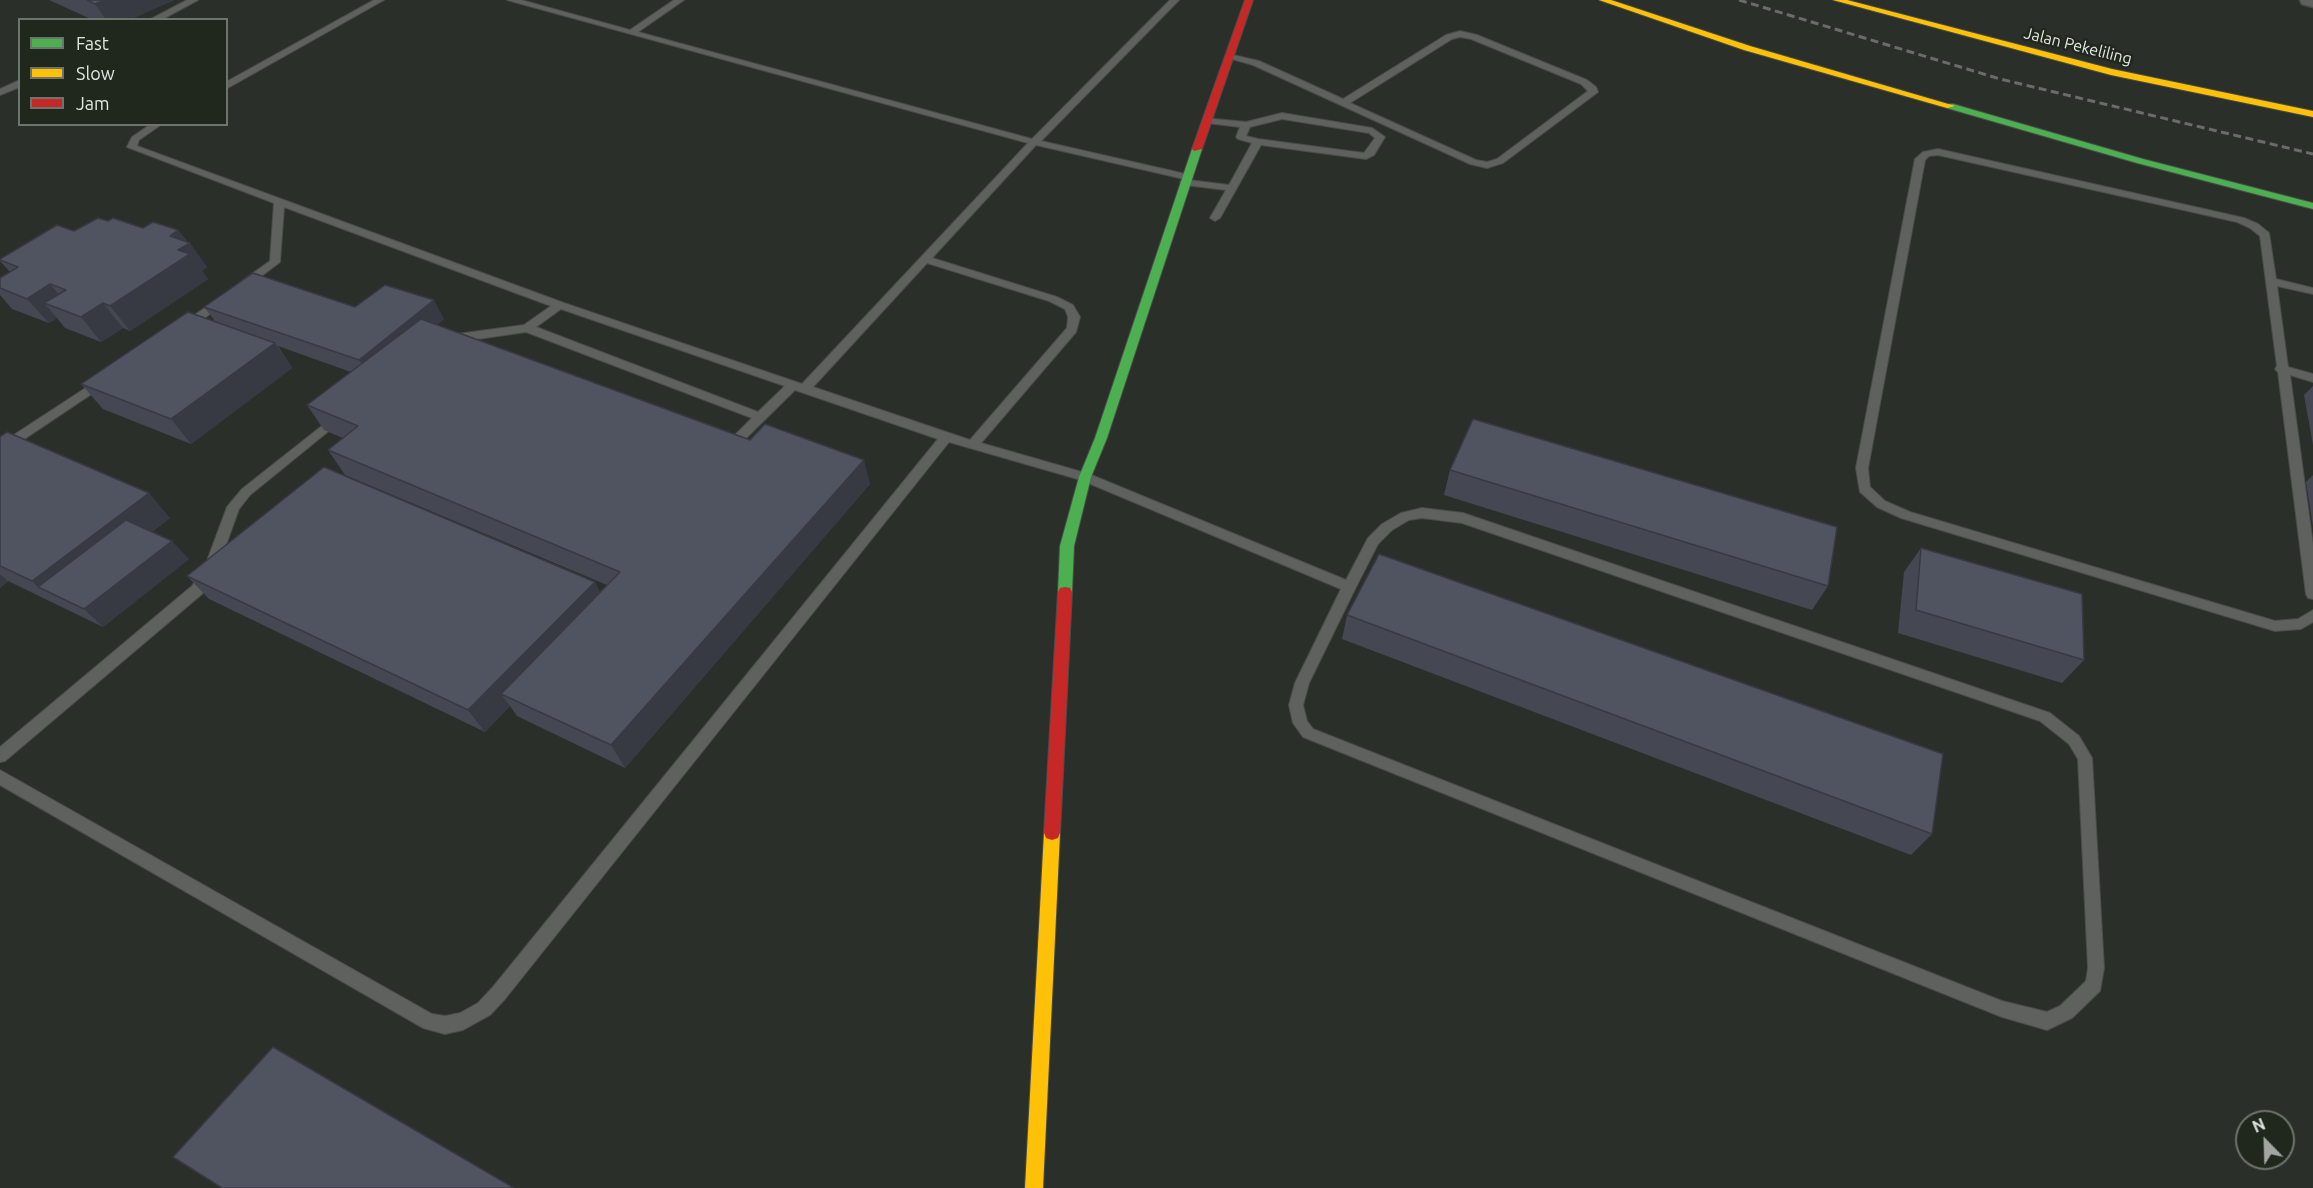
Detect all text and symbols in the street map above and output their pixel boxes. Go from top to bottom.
legend [18,18,228,126]
street label: Jalan Pekeliling [2022,23,2134,69]
text: Fast [76,33,109,53]
text: Slow [76,63,115,83]
text: Jam [76,93,110,113]
north arrow [2235,1110,2295,1170]
text: N [2250,1115,2268,1136]

